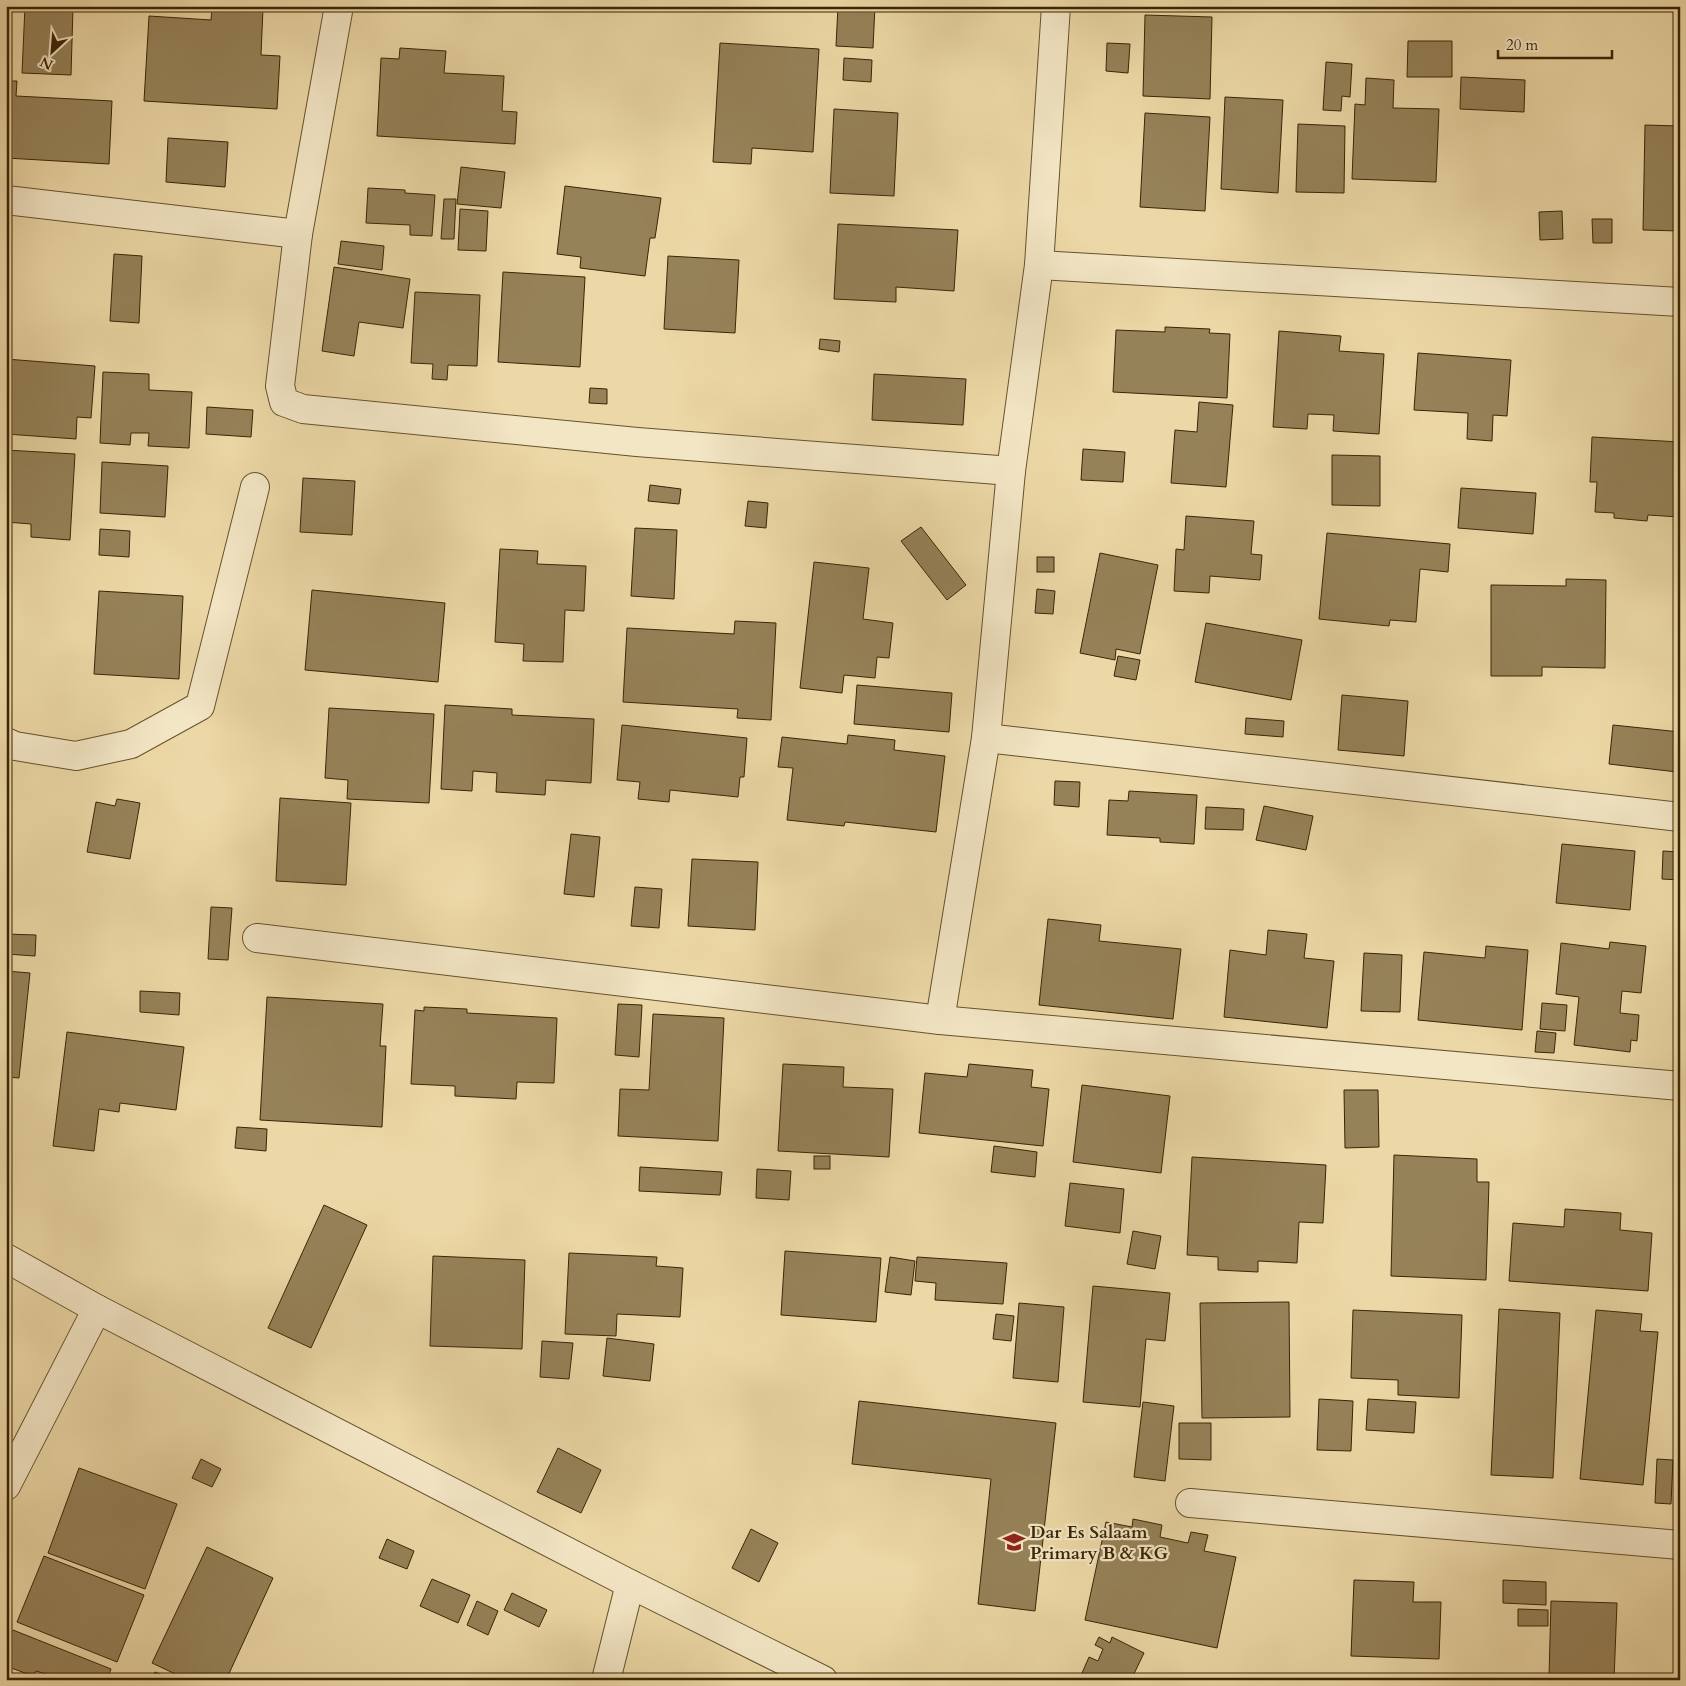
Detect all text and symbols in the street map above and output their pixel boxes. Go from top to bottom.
north arrow [28,28,78,78]
scale bar [1498,28,1612,60]
text: 20 m [1506,35,1538,55]
text: N [37,52,56,74]
place label: Dar Es Salaam Primary B & KG [1030,1520,1168,1566]
school or university icon: Dar Es Salaam Primary B & KG [1001,1529,1027,1555]

